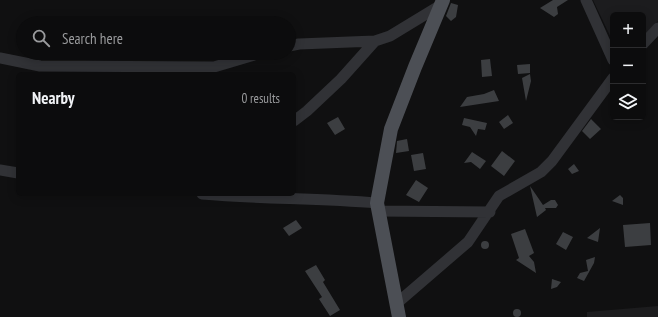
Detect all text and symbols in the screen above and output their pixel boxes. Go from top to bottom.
map controls [610,12,646,120]
button: + [610,12,646,48]
search box [16,16,296,60]
icon: search [30,27,52,49]
text: Search here [62,29,123,48]
button: − [610,48,646,84]
button: layers [610,84,646,120]
text: Nearby [32,87,75,109]
text: 0 results [241,90,280,107]

